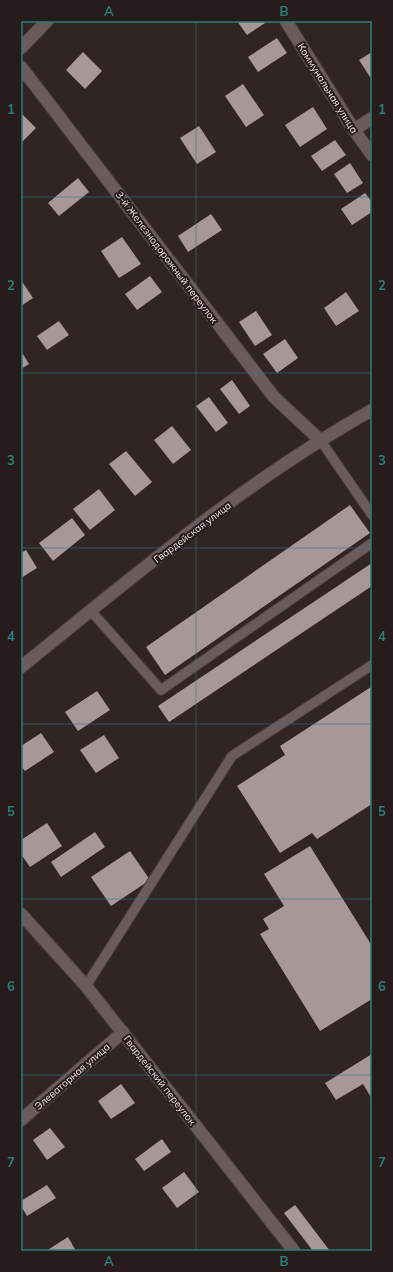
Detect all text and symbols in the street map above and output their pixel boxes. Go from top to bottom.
text: A [104,3,114,19]
text: B [280,3,289,19]
street label: Коммунальная улица [295,41,361,136]
text: 1 [7,101,15,117]
text: 1 [378,101,386,117]
street label: 3-й Железнодорожный переулок [113,189,221,326]
text: 2 [7,277,15,293]
text: 2 [378,277,386,293]
text: 3 [7,452,15,468]
text: 3 [378,452,386,468]
street label: Гвардейская улица [151,499,234,566]
text: 4 [7,628,15,644]
text: 4 [378,628,386,644]
text: 5 [7,803,15,819]
text: 5 [378,803,386,819]
text: 6 [7,978,15,994]
text: 6 [378,978,386,994]
street label: Гвардейский переулок [121,1033,199,1128]
street label: Элеваторная улица [32,1040,113,1113]
text: 7 [7,1154,15,1170]
text: 7 [378,1154,386,1170]
text: A [104,1253,114,1269]
text: B [280,1253,289,1269]

